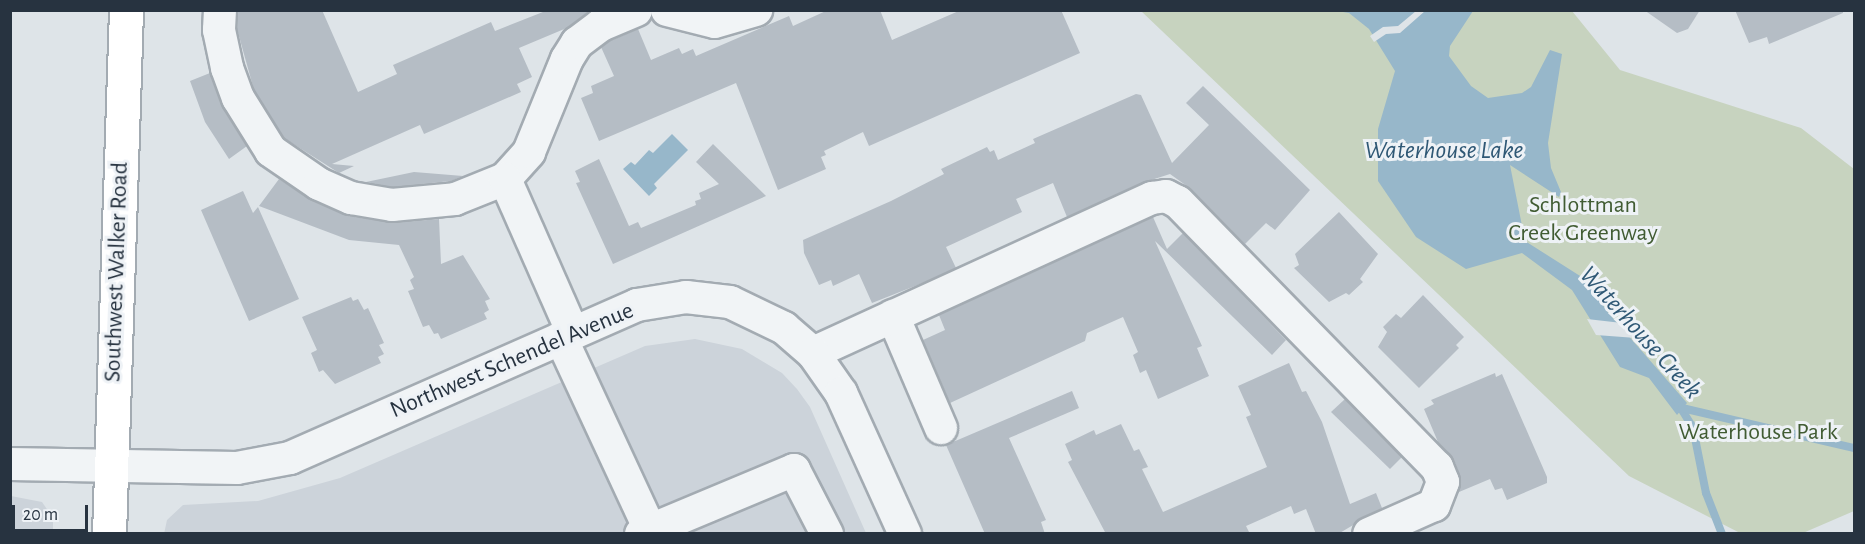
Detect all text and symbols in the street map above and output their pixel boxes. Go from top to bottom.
water label: Waterhouse Lake [1365,135,1523,167]
street label: Southwest Walker Road [99,161,135,383]
park label: Schlottman Creek Greenway [1508,192,1658,248]
water label: Waterhouse Creek [1572,260,1708,406]
street label: Northwest Schendel Avenue [386,297,638,425]
park label: Waterhouse Park [1678,419,1838,447]
scale bar [15,493,92,531]
text: 20 m [23,506,58,524]

